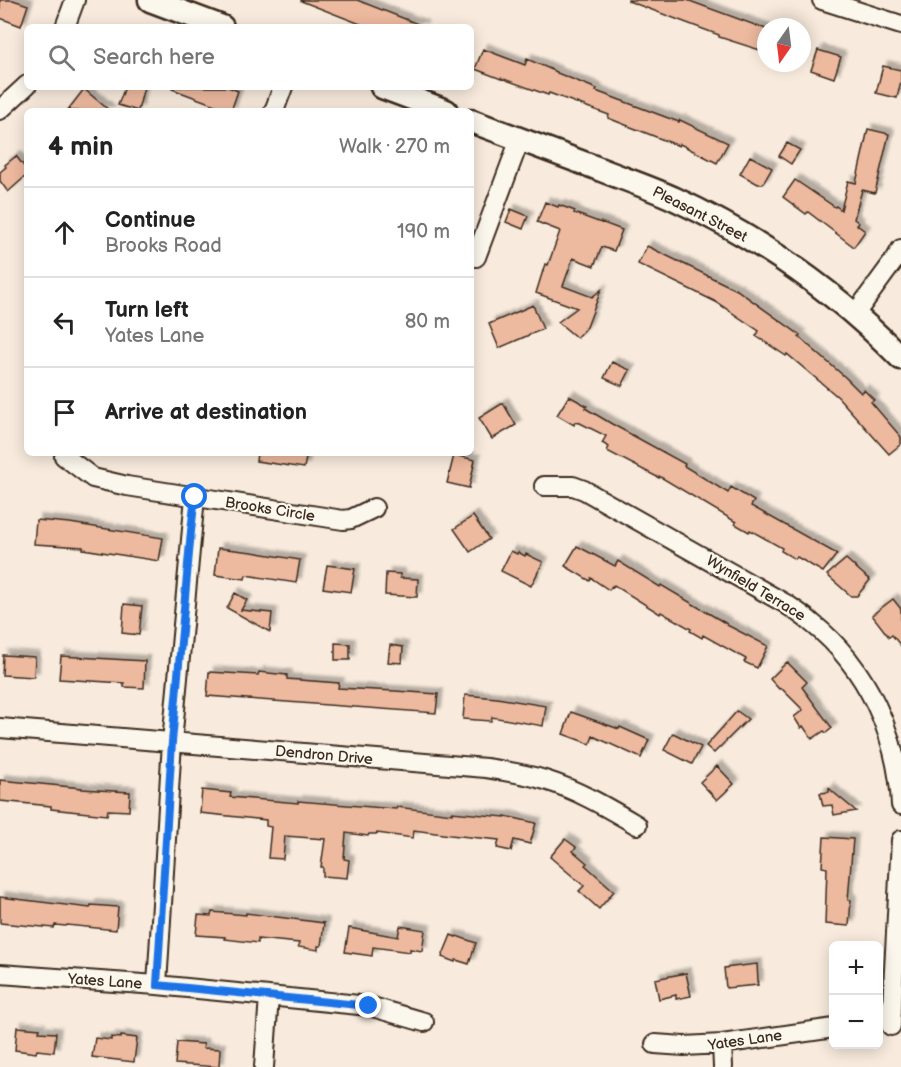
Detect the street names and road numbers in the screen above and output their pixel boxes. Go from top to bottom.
street label: Pleasant Street [649,182,751,247]
street label: Brooks Circle [224,493,316,526]
street label: Wynfield Terrace [703,551,809,626]
street label: Dendron Drive [274,742,374,769]
street label: Yates Lane [66,969,143,994]
street label: Yates Lane [706,1026,783,1055]

